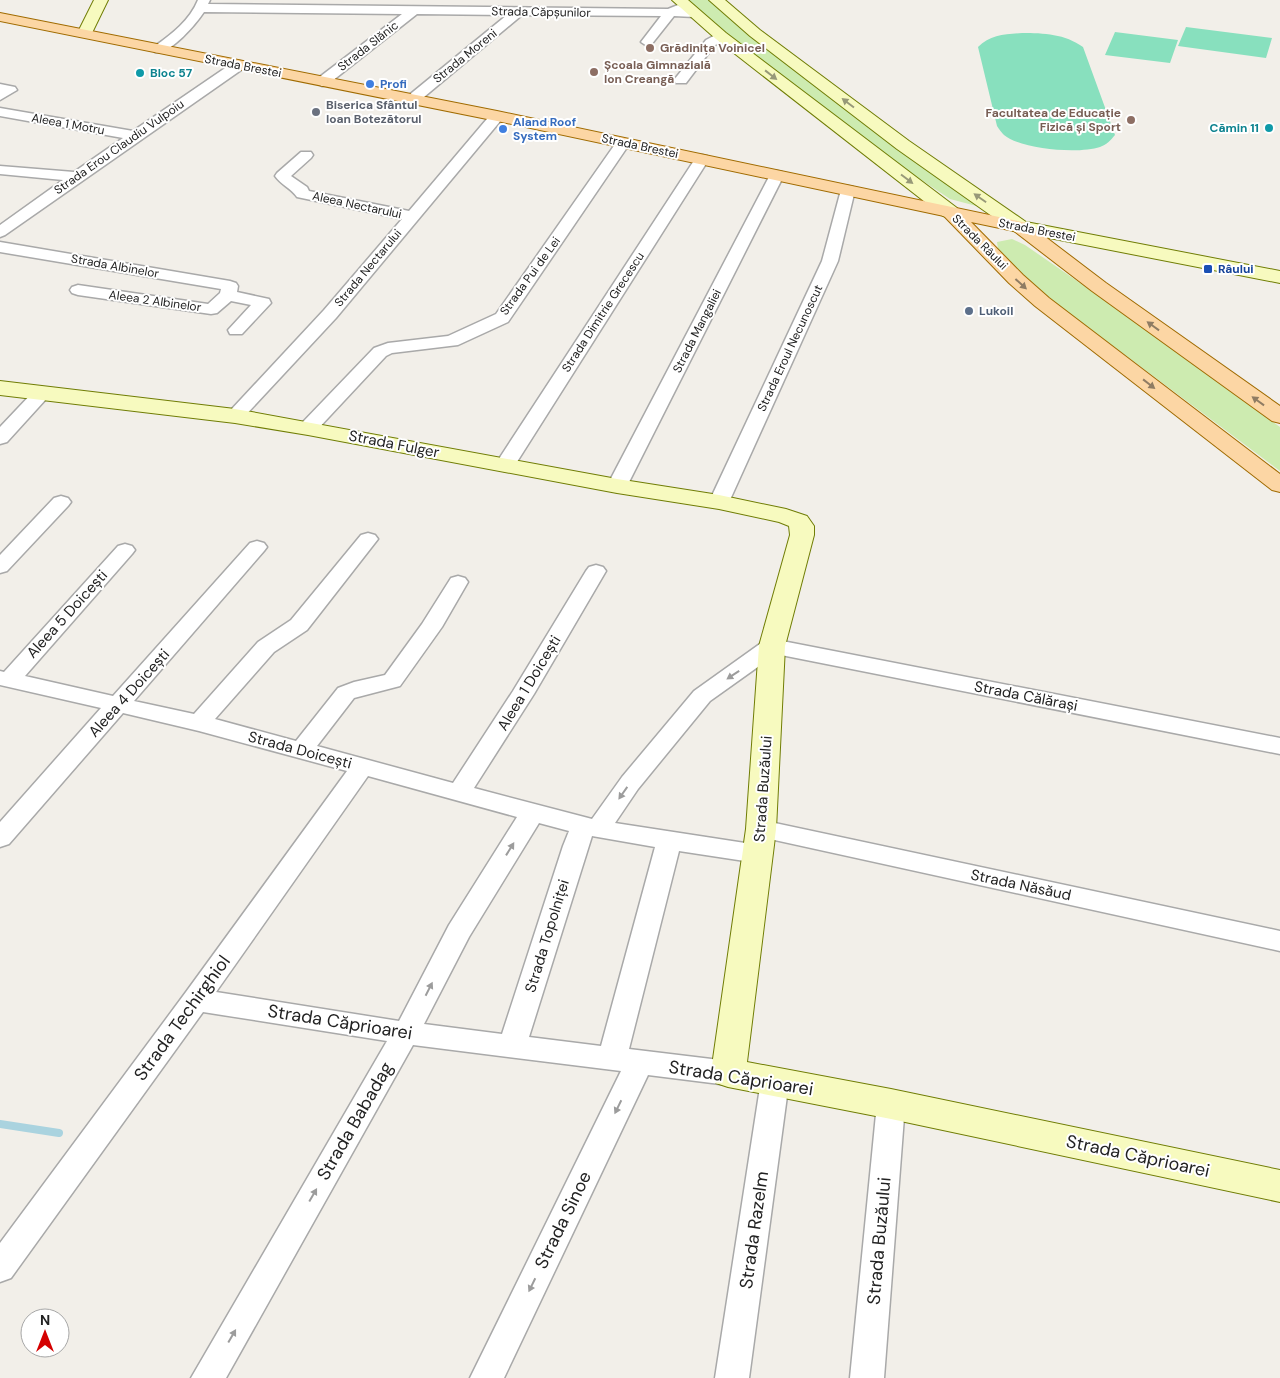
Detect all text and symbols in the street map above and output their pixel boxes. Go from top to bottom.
street label: Strada Căpșunilor [491,3,591,21]
street label: Strada Slănic [334,17,402,75]
street label: Strada Moreni [430,25,500,87]
place label: Grădinița Voinicel [660,40,765,56]
marker: Grădinița Voinicel [644,42,656,54]
street label: Strada Brestei [203,51,283,81]
place label: Școala Gimnazială Ion Creangă [604,57,711,87]
place label: Bloc 57 [150,65,193,81]
marker: Școala Gimnazială Ion Creangă [588,66,600,78]
marker: Bloc 57 [134,67,146,79]
one-way arrow [764,69,777,80]
place label: Profi [380,76,407,92]
marker: Profi [364,78,376,90]
street label: Strada Erou Claudiu Vulpoiu [51,96,187,198]
place label: Biserica Sfântul Ioan Botezătorul [326,97,422,127]
one-way arrow [841,98,855,108]
place label: Facultatea de Educație Fizică și Sport [986,105,1121,135]
marker: Biserica Sfântul Ioan Botezătorul [310,106,322,118]
street label: Aleea 1 Motru [30,110,106,138]
place label: Aland Roof System [513,114,576,144]
marker: Facultatea de Educație Fizică și Sport [1125,114,1137,126]
place label: Cămin 11 [1210,120,1259,136]
marker: Cămin 11 [1263,122,1275,134]
marker: Aland Roof System [497,123,509,135]
street label: Strada Brestei [600,130,680,162]
one-way arrow [900,174,914,184]
street label: Aleea Nectarului [311,188,403,222]
one-way arrow [974,193,987,204]
street label: Strada Râului [949,211,1011,273]
street label: Strada Brestei [997,215,1077,245]
street label: Strada Nectarului [331,226,405,310]
street label: Strada Pui de Lei [496,234,564,318]
street label: Strada Dimitrie Grecescu [558,249,648,375]
street label: Strada Albinelor [70,250,161,282]
place label: Râului [1218,261,1254,277]
marker: Râului [1202,263,1214,275]
one-way arrow [1015,278,1028,289]
street label: Strada Eroul Necunoscut [754,282,827,414]
street label: Strada Mangaliei [669,286,725,376]
street label: Aleea 2 Albinelor [108,287,203,315]
place label: Lukoil [979,303,1013,319]
marker: Lukoil [963,305,975,317]
one-way arrow [1146,321,1160,331]
one-way arrow [1142,378,1155,389]
one-way arrow [1252,395,1265,406]
street label: Strada Fulger [347,425,441,463]
street label: Aleea 5 Doicești [22,566,112,662]
street label: Aleea 1 Doicești [493,632,565,734]
street label: Aleea 4 Doicești [84,645,174,741]
one-way arrow [726,670,739,680]
street label: Strada Călărași [973,676,1079,716]
street label: Strada Doicești [246,727,354,773]
street label: Strada Buzăului [749,735,777,843]
one-way arrow [618,786,628,800]
one-way arrow [505,842,514,855]
street label: Strada Năsăud [969,865,1073,905]
street label: Strada Topolniței [520,877,574,995]
street label: Strada Techirghiol [128,951,236,1085]
one-way arrow [425,982,433,997]
street label: Strada Căprioarei [266,999,414,1045]
street label: Strada Căprioarei [667,1055,815,1101]
street label: Strada Babadag [311,1058,399,1184]
one-way arrow [613,1100,621,1114]
street label: Strada Căprioarei [1064,1129,1212,1183]
street label: Strada Sinoe [529,1167,597,1273]
street label: Strada Razelm [734,1170,774,1290]
street label: Strada Buzăului [861,1176,897,1306]
one-way arrow [309,1188,318,1201]
one-way arrow [528,1278,536,1292]
north arrow [20,1308,70,1358]
text: N [40,1311,50,1329]
one-way arrow [228,1329,237,1342]

